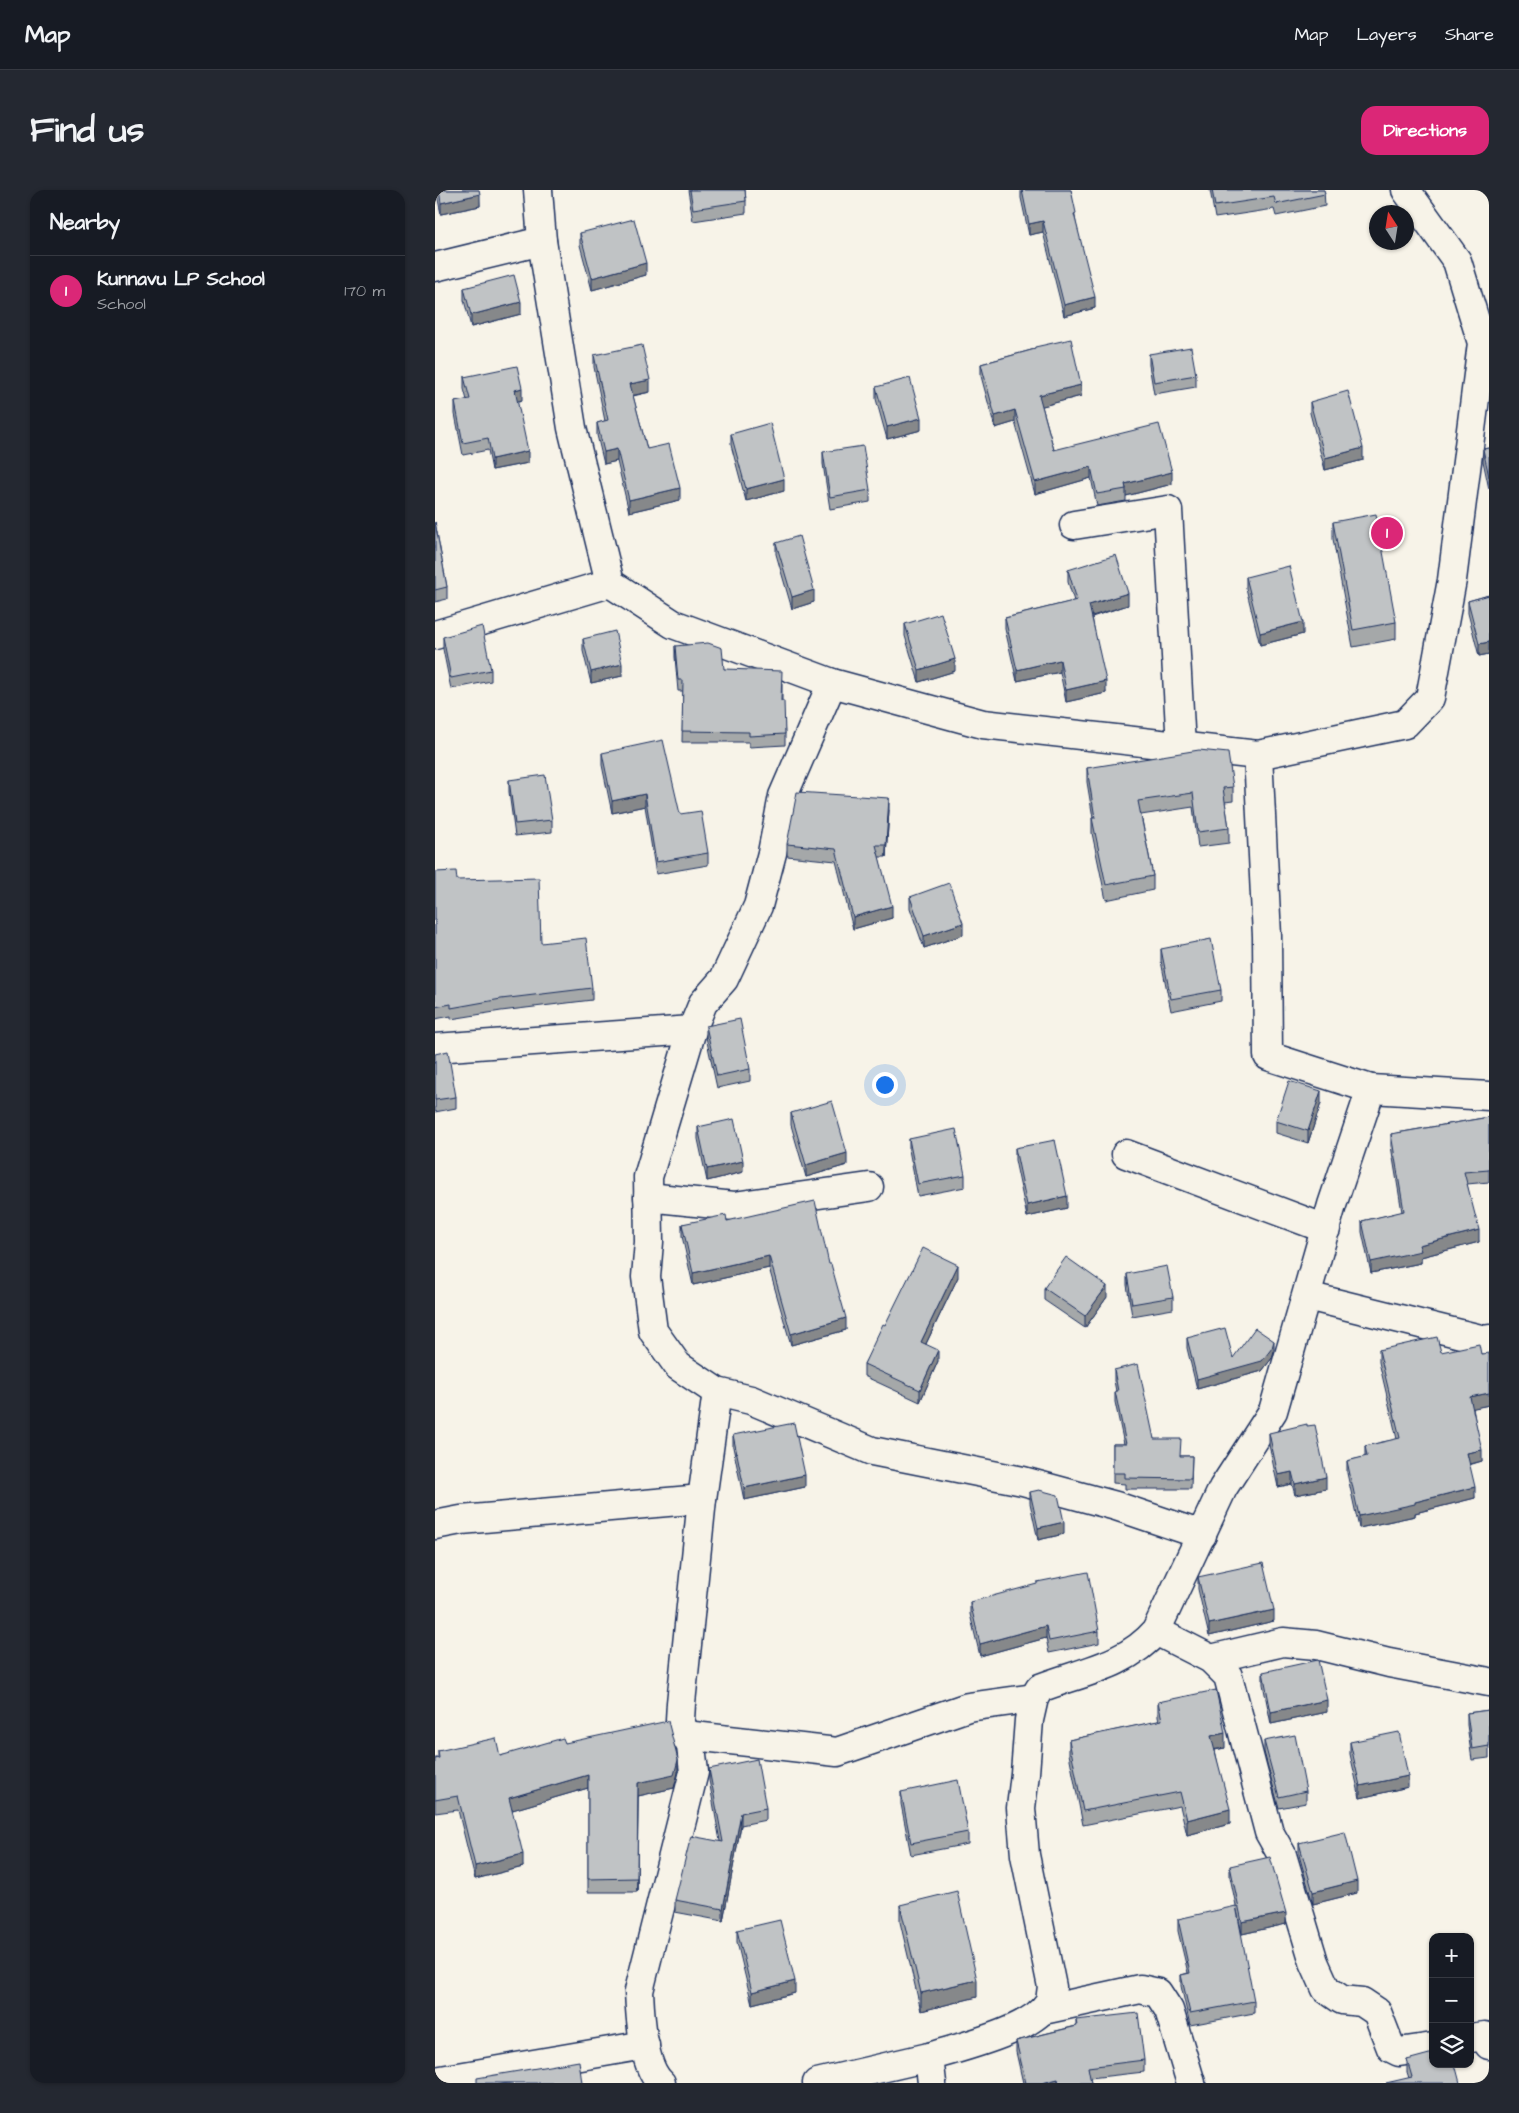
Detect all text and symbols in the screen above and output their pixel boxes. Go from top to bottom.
text: Map [25,18,70,52]
text: Map [1294,22,1328,47]
text: Layers [1356,22,1417,47]
text: Share [1445,22,1494,47]
text: Find us [30,106,144,155]
button: Directions [1361,106,1489,155]
north arrow [1369,205,1414,250]
text: Nearby [50,208,120,237]
text: Kunnavu LP School [97,266,265,293]
text: 1 [65,280,67,302]
text: 170 m [344,280,385,302]
text: School [97,293,146,315]
pin: 1 [1371,514,1403,552]
your location [872,1072,898,1098]
map controls [1429,1933,1474,2068]
button: + [1429,1933,1474,1978]
button: − [1429,1978,1474,2023]
button: layers [1429,2023,1474,2068]

